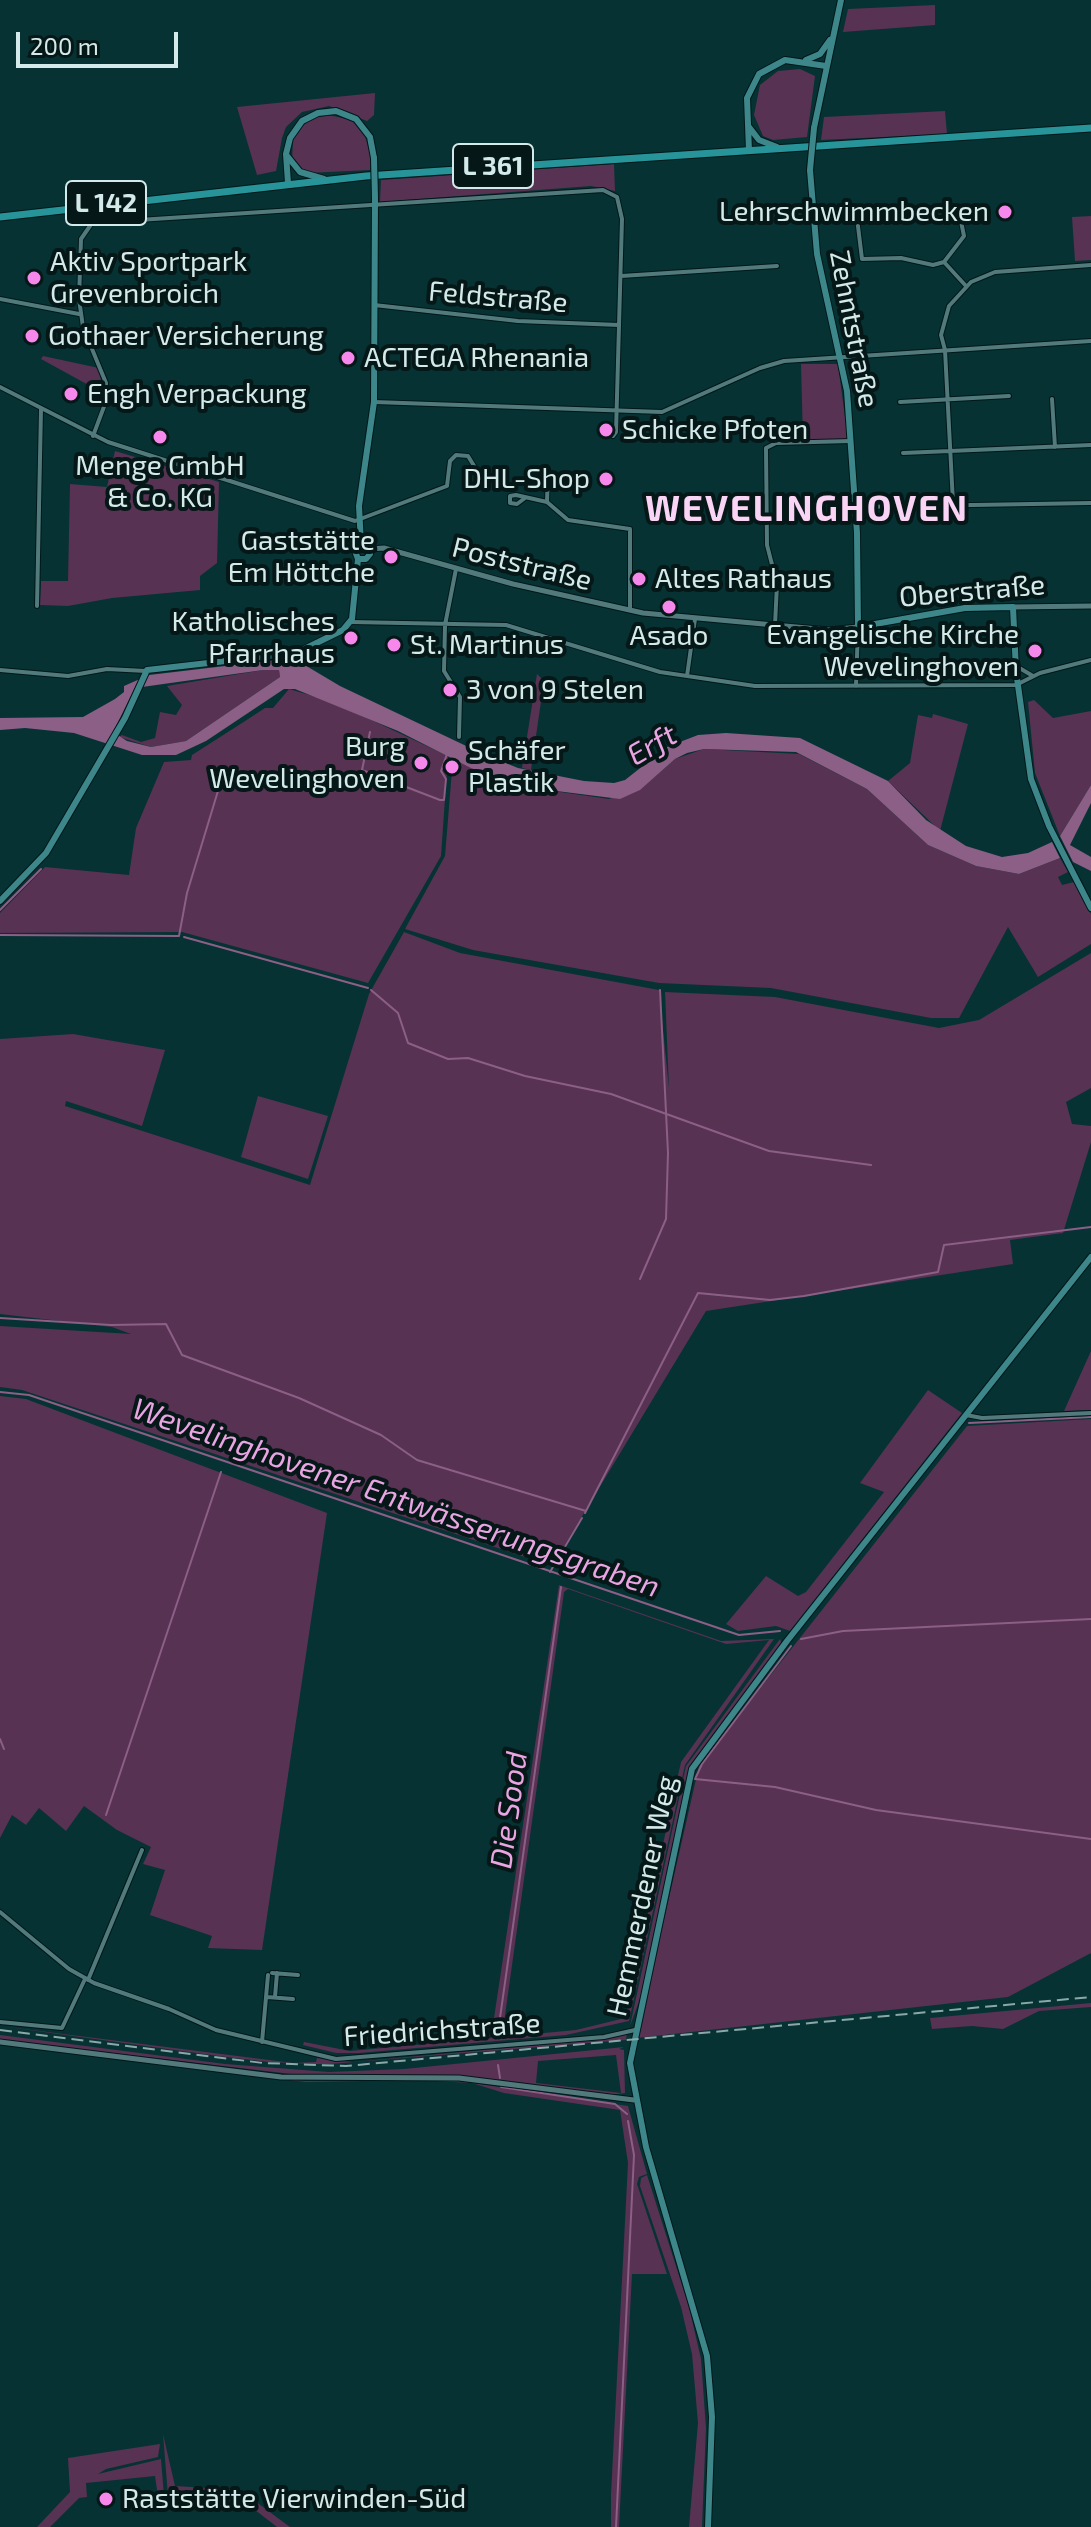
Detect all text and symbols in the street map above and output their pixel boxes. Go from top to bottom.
scale bar [20,16,182,66]
text: 200 m [30,31,99,60]
road number: L 361 [453,144,533,188]
road number: L 142 [66,181,146,225]
place label: Lehrschwimmbecken [719,195,989,229]
marker: Lehrschwimmbecken [996,203,1014,221]
place label: Aktiv Sportpark Grevenbroich [50,245,247,311]
street label: Zehntstraße [822,248,886,410]
marker: Aktiv Sportpark Grevenbroich [25,269,43,287]
street label: Feldstraße [427,274,569,320]
place label: Gothaer Versicherung [48,319,324,353]
marker: Gothaer Versicherung [23,327,41,345]
place label: ACTEGA Rhenania [364,341,589,375]
marker: ACTEGA Rhenania [339,349,357,367]
place label: Engh Verpackung [87,377,307,411]
marker: Engh Verpackung [62,385,80,403]
place label: Schicke Pfoten [622,413,808,447]
marker: Schicke Pfoten [597,421,615,439]
marker: Menge GmbH & Co. KG [151,428,169,446]
place label: Menge GmbH & Co. KG [75,449,245,515]
place label: DHL-Shop [463,462,590,496]
marker: DHL-Shop [597,470,615,488]
district label: WEVELINGHOVEN [645,487,969,531]
place label: Gaststätte Em Höttche [228,524,375,590]
street label: Poststraße [449,530,595,598]
marker: Gaststätte Em Höttche [382,548,400,566]
place label: Altes Rathaus [655,562,832,596]
street label: Oberstraße [898,568,1046,614]
marker: Altes Rathaus [630,570,648,588]
marker: Asado [660,598,678,616]
place label: Katholisches Pfarrhaus [172,605,335,671]
place label: Evangelische Kirche Wevelinghoven [766,618,1019,684]
place label: Asado [630,619,708,653]
place label: St. Martinus [410,628,564,662]
marker: Katholisches Pfarrhaus [342,629,360,647]
marker: St. Martinus [385,636,403,654]
marker: Evangelische Kirche Wevelinghoven [1026,642,1044,660]
place label: 3 von 9 Stelen [466,673,644,707]
marker: 3 von 9 Stelen [441,681,459,699]
water label: Erft [621,717,683,773]
place label: Burg Wevelinghoven [209,730,405,796]
place label: Schäfer Plastik [468,734,566,800]
marker: Burg Wevelinghoven [412,754,430,772]
marker: Schäfer Plastik [443,758,461,776]
water label: Wevelinghovener Entwässerungsgraben [128,1391,664,1605]
water label: Die Sood [483,1749,535,1871]
street label: Hemmerdener Weg [600,1773,684,2019]
street label: Friedrichstraße [342,2006,542,2054]
place label: Raststätte Vierwinden-Süd [122,2482,466,2516]
marker: Raststätte Vierwinden-Süd [97,2490,115,2508]

